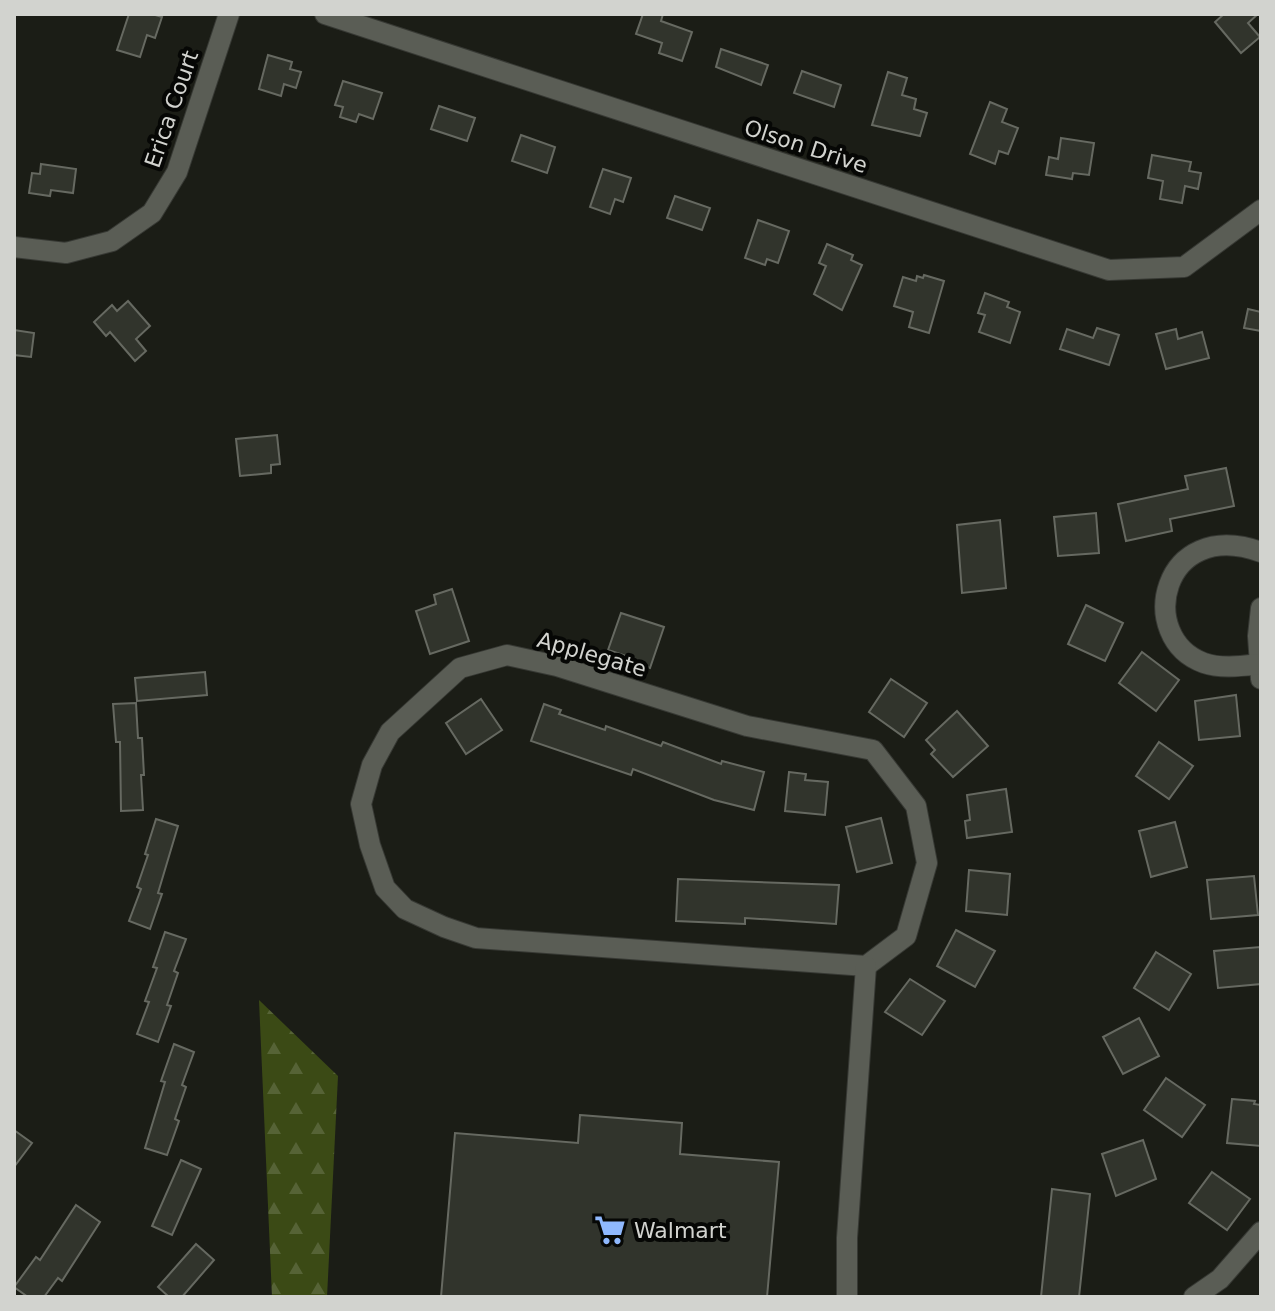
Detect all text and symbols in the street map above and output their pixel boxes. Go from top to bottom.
street label: Erica Court [140,47,203,171]
street label: Olson Drive [741,115,871,178]
street label: Applegate [534,627,649,682]
supermarket icon: Walmart [593,1213,627,1247]
place label: Walmart [634,1218,727,1243]

